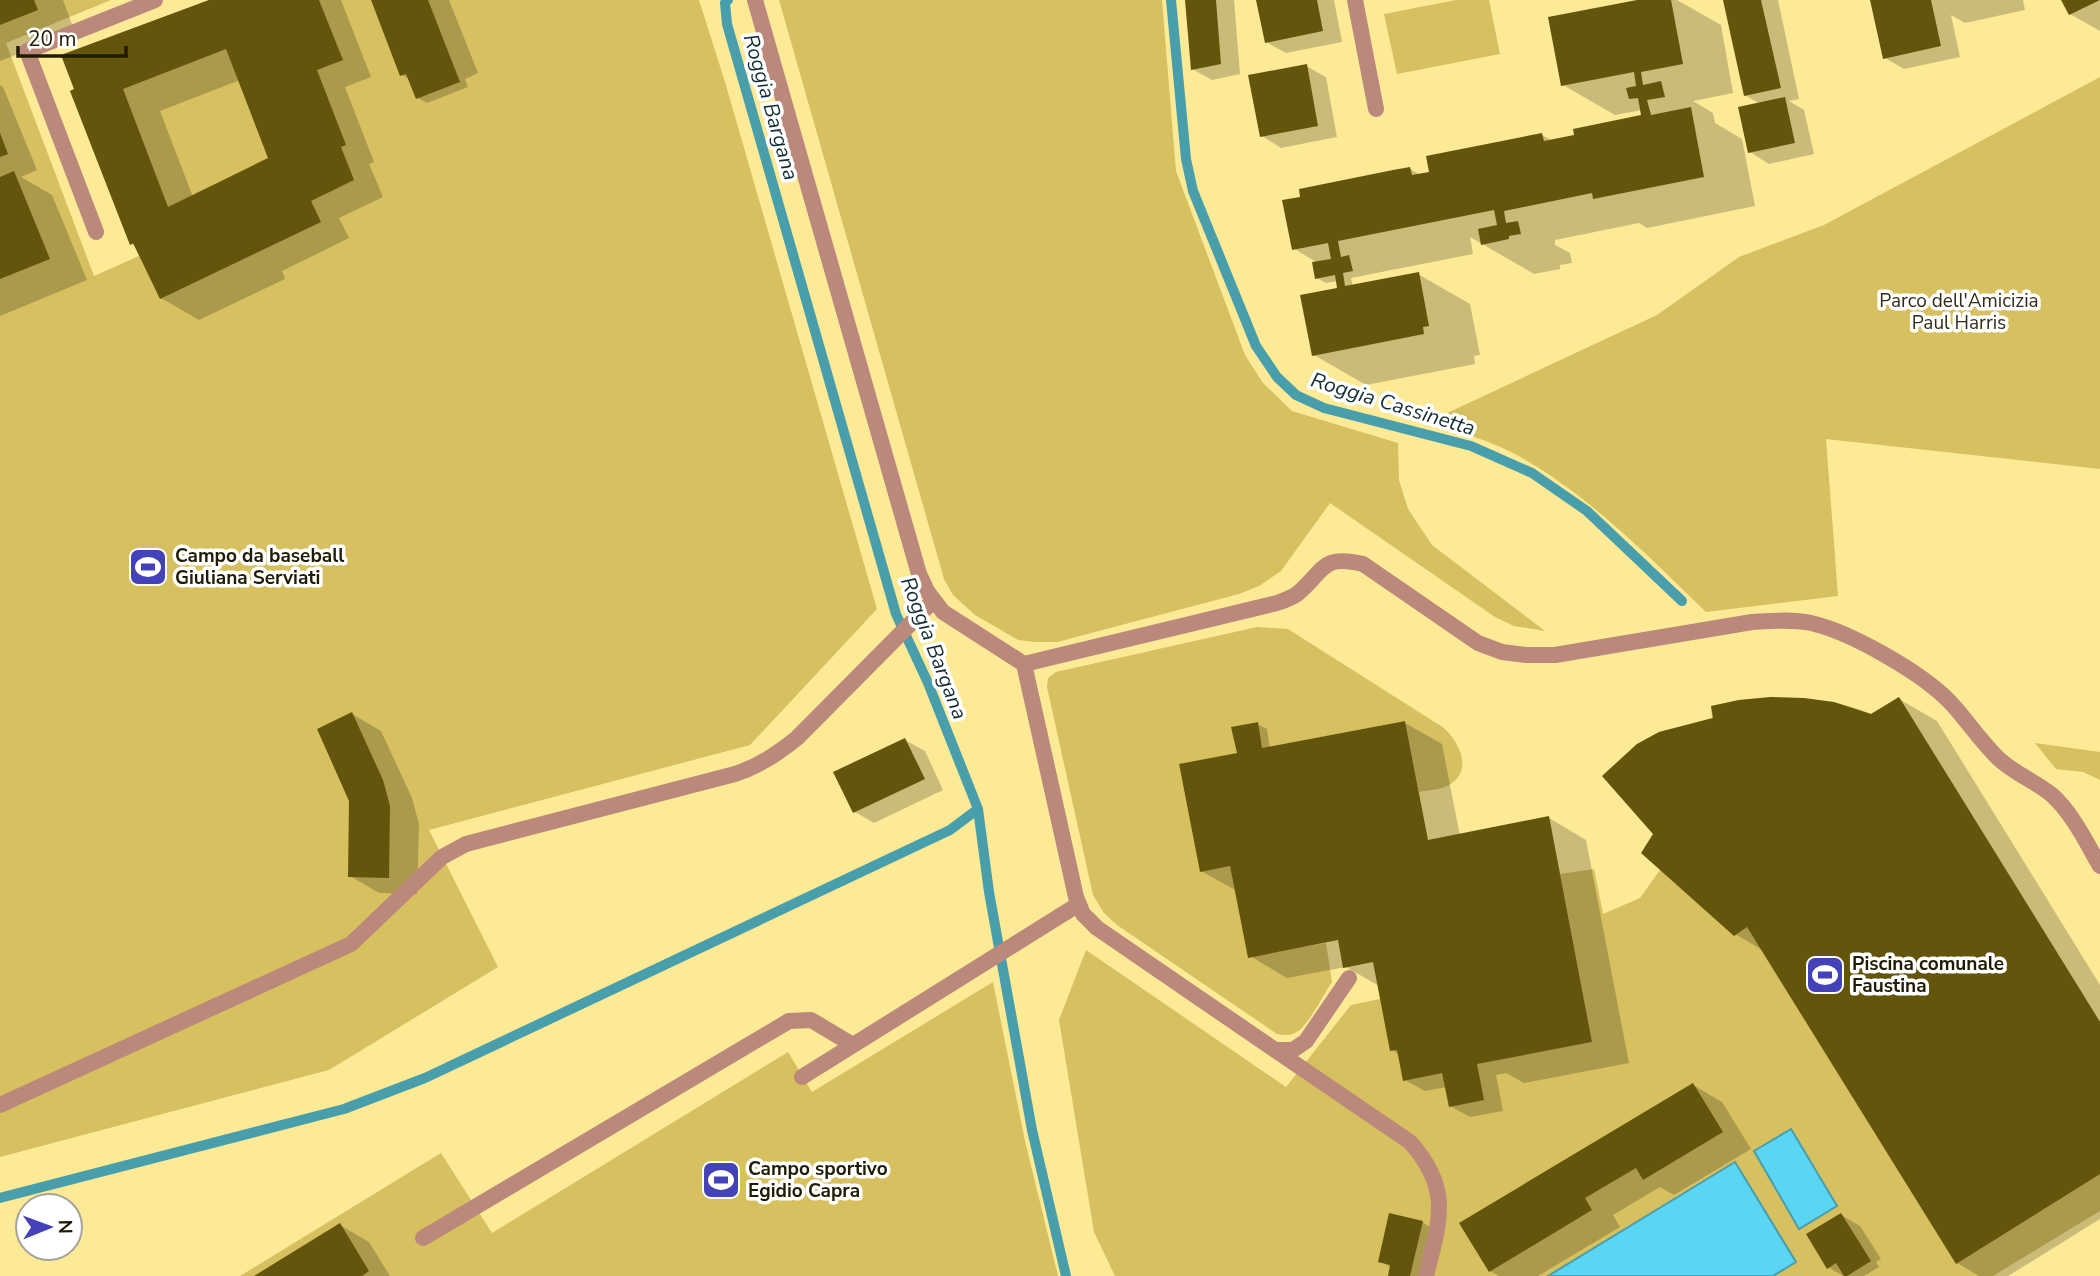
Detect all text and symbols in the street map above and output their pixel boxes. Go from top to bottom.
scale bar [18,14,126,58]
text: 20 m [28,25,77,53]
water label: Roggia Bargana [737,31,805,183]
park label: Parco dell'Amicizia Paul Harris [1879,288,2039,336]
water label: Roggia Cassinetta [1308,366,1478,442]
place label: Campo da baseball Giuliana Serviati [175,543,344,591]
sports icon: Campo da baseball Giuliana Serviati [127,546,169,588]
water label: Roggia Bargana [894,573,974,723]
place label: Piscina comunale Faustina [1852,951,2004,999]
sports icon: Piscina comunale Faustina [1804,954,1846,996]
place label: Campo sportivo Egidio Capra [748,1156,888,1204]
sports icon: Campo sportivo Egidio Capra [700,1159,742,1201]
north arrow [14,1192,84,1262]
text: N [52,1219,78,1234]

